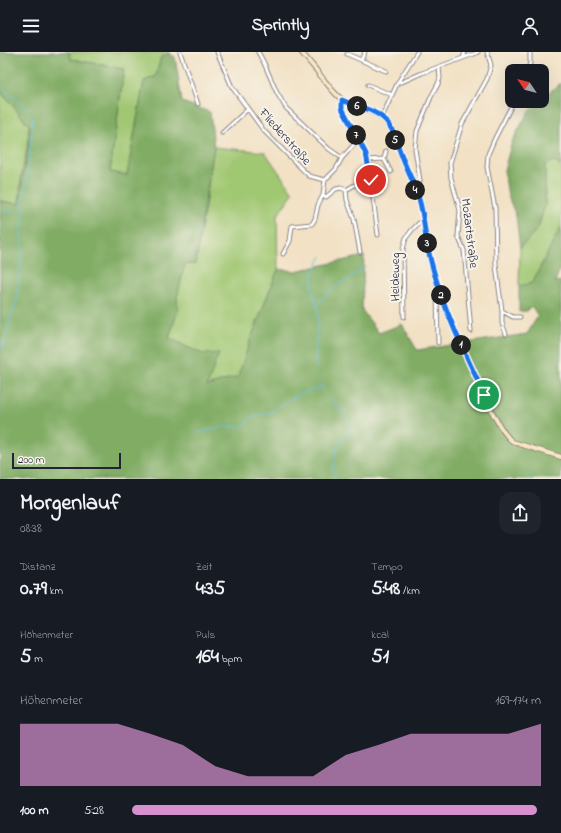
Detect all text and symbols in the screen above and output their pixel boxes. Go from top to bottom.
text: Sprintly [251,13,310,39]
icon: menu [20,15,42,37]
icon: person [519,15,541,37]
north arrow [505,64,549,108]
map controls [505,64,549,108]
pin: 6 [347,96,367,116]
text: 6 [355,98,359,114]
street label: Fliederstraße [254,104,316,170]
pin: 7 [346,125,366,145]
text: 7 [354,127,358,143]
pin: 5 [385,130,405,150]
text: 5 [392,132,398,148]
pin [354,163,388,197]
icon: check [360,169,382,191]
pin: 4 [405,180,425,200]
text: 4 [413,182,417,198]
street label: Mozartstraße [456,197,483,269]
pin: 3 [417,233,437,253]
text: 3 [425,235,429,251]
street label: Heideweg [386,252,406,302]
pin: 2 [431,285,451,305]
text: 2 [438,287,444,303]
pin: 1 [451,335,471,355]
text: 1 [459,337,463,353]
pin [467,378,501,412]
icon: arrive [473,384,495,406]
scale bar [12,451,121,470]
text: 200 m [18,452,44,468]
text: Morgenlauf [20,488,121,520]
button: share [499,492,541,534]
text: 08:38 [20,519,42,538]
text: Distanz [20,559,55,575]
text: Zeit [196,559,213,575]
text: Tempo [371,559,403,575]
text: 0.79 [20,575,47,604]
text: 4:35 [196,575,225,604]
text: 5:48 [371,575,400,604]
text: km [47,583,63,599]
text: /km [400,583,420,599]
text: Höhenmeter [20,627,73,643]
text: Puls [196,627,215,643]
text: kcal [371,627,389,643]
text: 5 [20,643,31,672]
text: 164 [196,643,219,672]
text: 51 [371,643,389,672]
text: m [31,651,43,667]
text: bpm [219,651,242,667]
text: Höhenmeter [20,691,82,710]
text: 169–174 m [495,691,541,710]
text: 100 m [20,801,49,820]
text: 5:28 [84,801,104,820]

